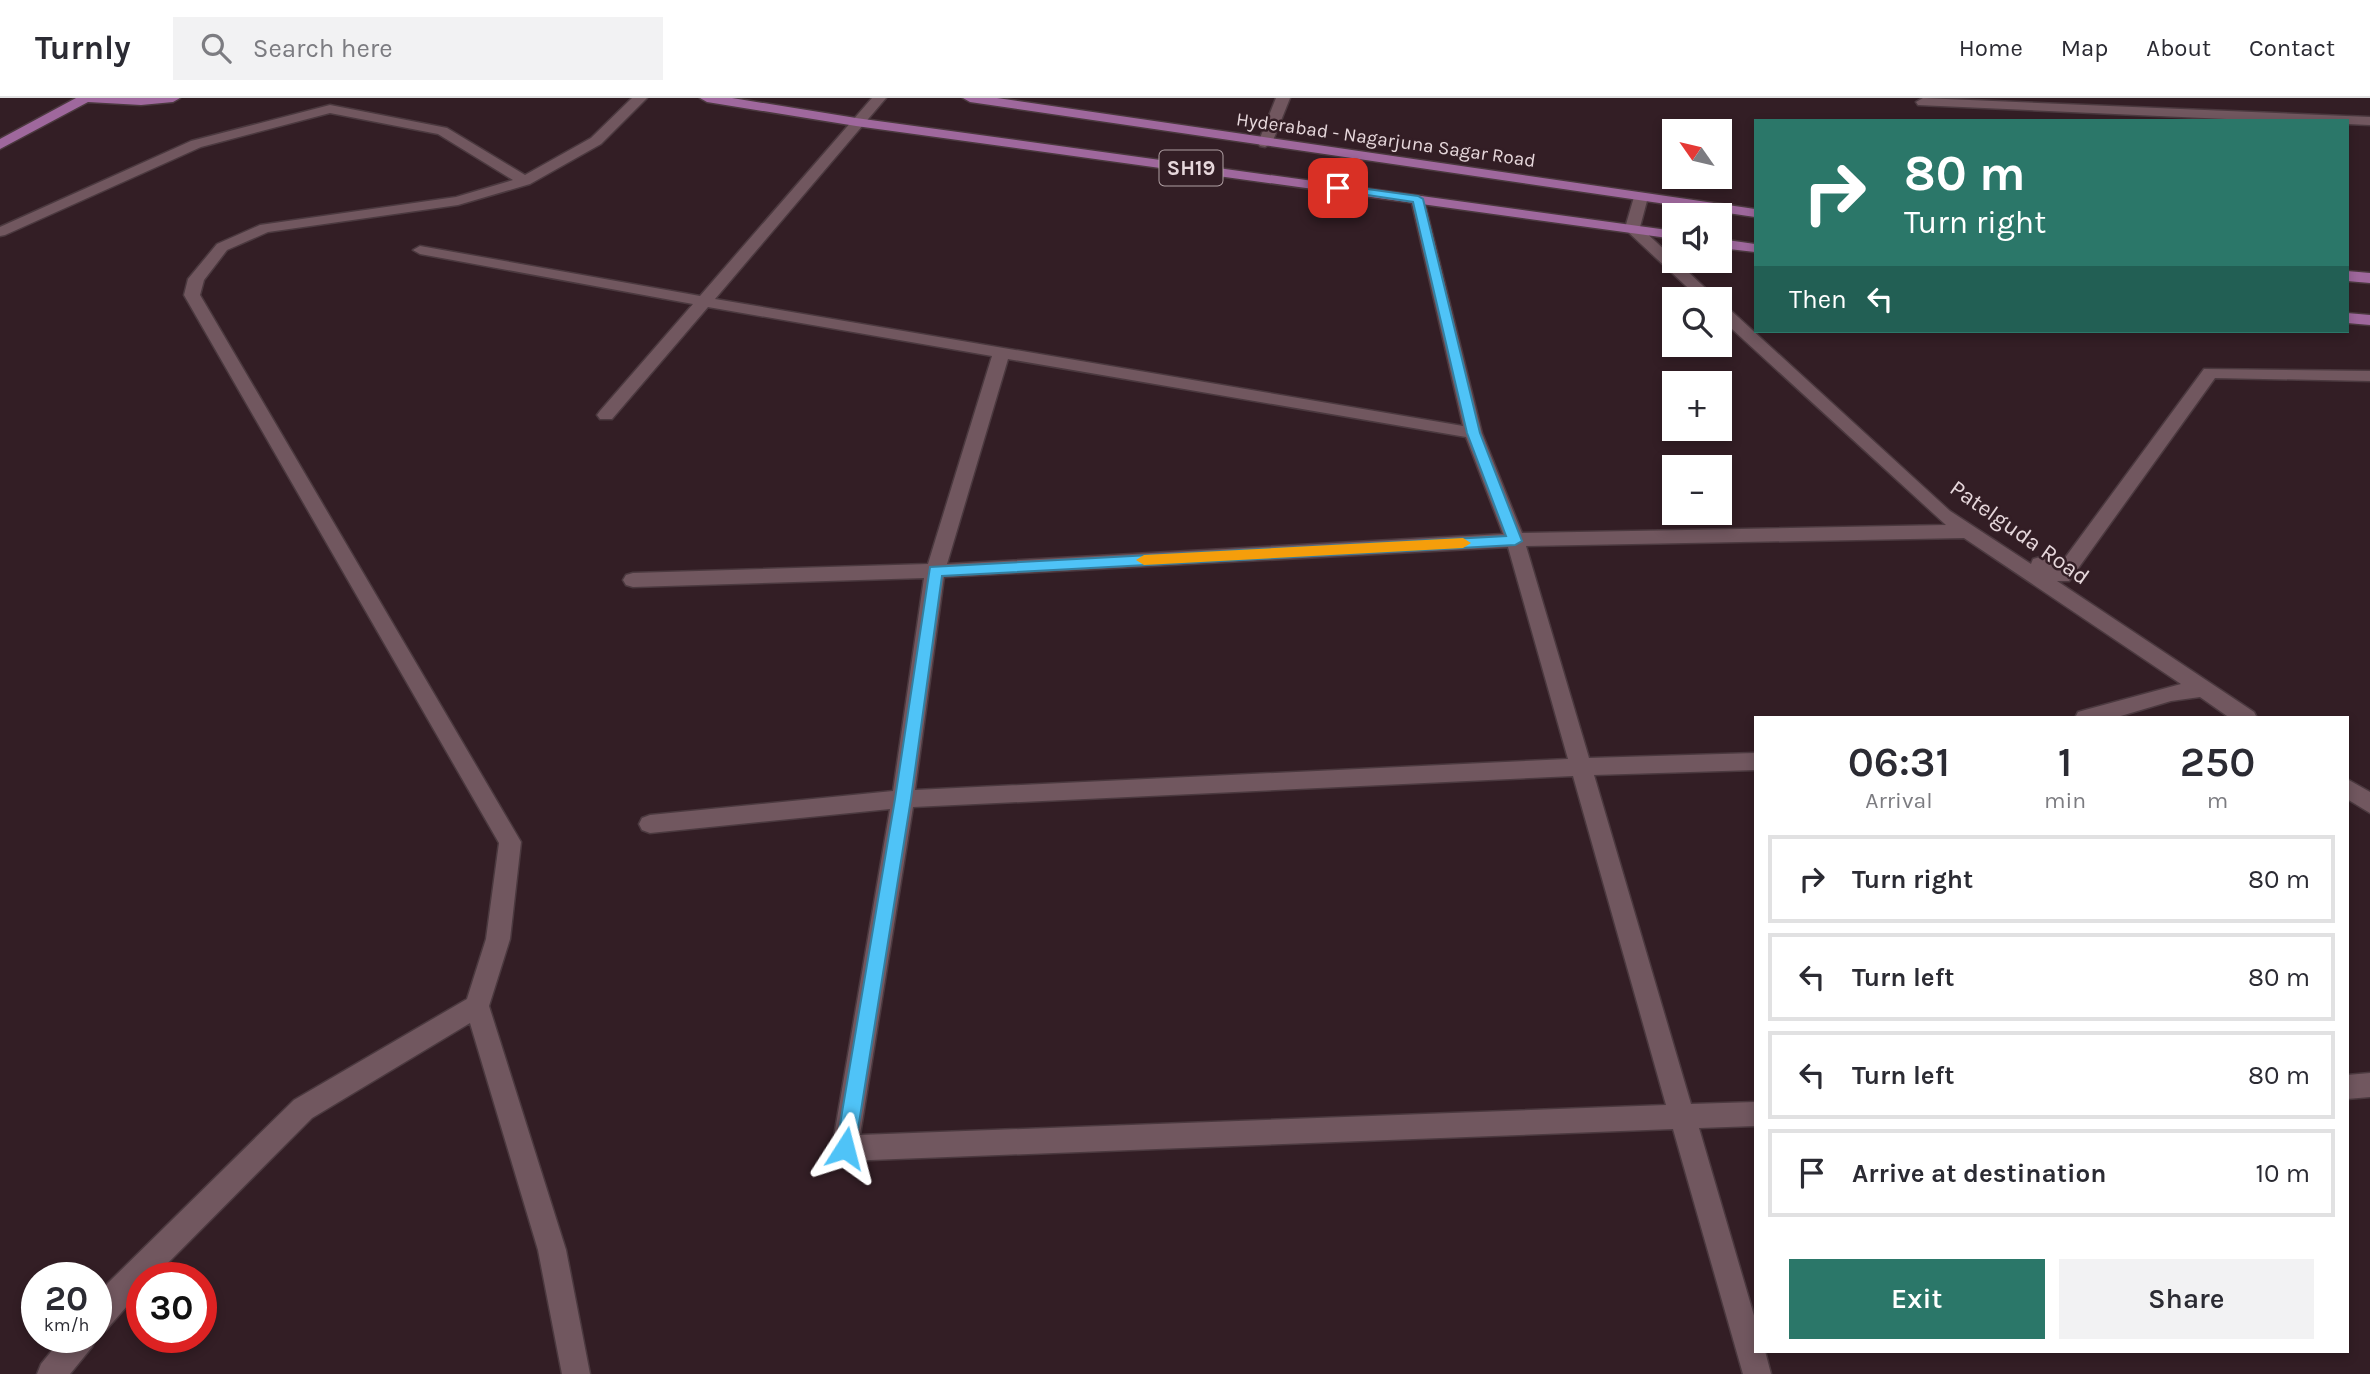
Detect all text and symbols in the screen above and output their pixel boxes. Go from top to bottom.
search box [173,17,663,80]
text: Turnly [35,29,131,67]
icon: search [197,29,235,67]
text: Search here [253,33,393,64]
text: Home [1959,34,2023,62]
text: Map [2061,34,2108,62]
text: About [2146,34,2211,62]
text: Contact [2249,34,2335,62]
street label: Hyderabad - Nagarjuna Sagar Road [1235,108,1537,172]
north arrow [1662,119,1732,189]
map controls [1662,119,1732,525]
text: 80 m [1904,145,2026,202]
icon: right [1789,147,1880,238]
road number: SH19 [1160,150,1222,186]
pin [1308,158,1368,218]
icon: arrive [1319,169,1357,207]
button: sound [1662,203,1732,273]
text: Turn right [1904,204,2046,241]
icon: left [1861,280,1899,318]
text: Then [1789,284,1847,315]
button: search [1662,287,1732,357]
button: + [1662,371,1732,441]
button: − [1662,455,1732,525]
street label: Patelguda Road [1945,474,2095,590]
text: 06:31 [1848,737,1950,787]
text: 1 [2058,737,2072,787]
text: 250 [2180,737,2255,787]
text: Arrival [1865,787,1933,814]
text: min [2044,787,2086,814]
text: m [2207,787,2228,814]
icon: right [1793,860,1831,898]
text: Turn right [1852,864,1973,895]
text: 80 m [2248,864,2310,895]
icon: left [1793,958,1831,996]
text: Turn left [1852,962,1954,993]
text: 80 m [2248,962,2310,993]
icon: left [1793,1056,1831,1094]
text: Turn left [1852,1060,1954,1091]
text: 80 m [2248,1060,2310,1091]
position arrow [808,1111,882,1185]
icon: arrive [1793,1154,1831,1192]
text: Arrive at destination [1852,1158,2106,1189]
text: 10 m [2255,1158,2310,1189]
button: Exit [1789,1259,2045,1339]
button: Share [2059,1259,2314,1339]
speed limit sign: 30 [126,1262,217,1353]
text: 20 [45,1278,88,1319]
text: km/h [44,1314,89,1336]

